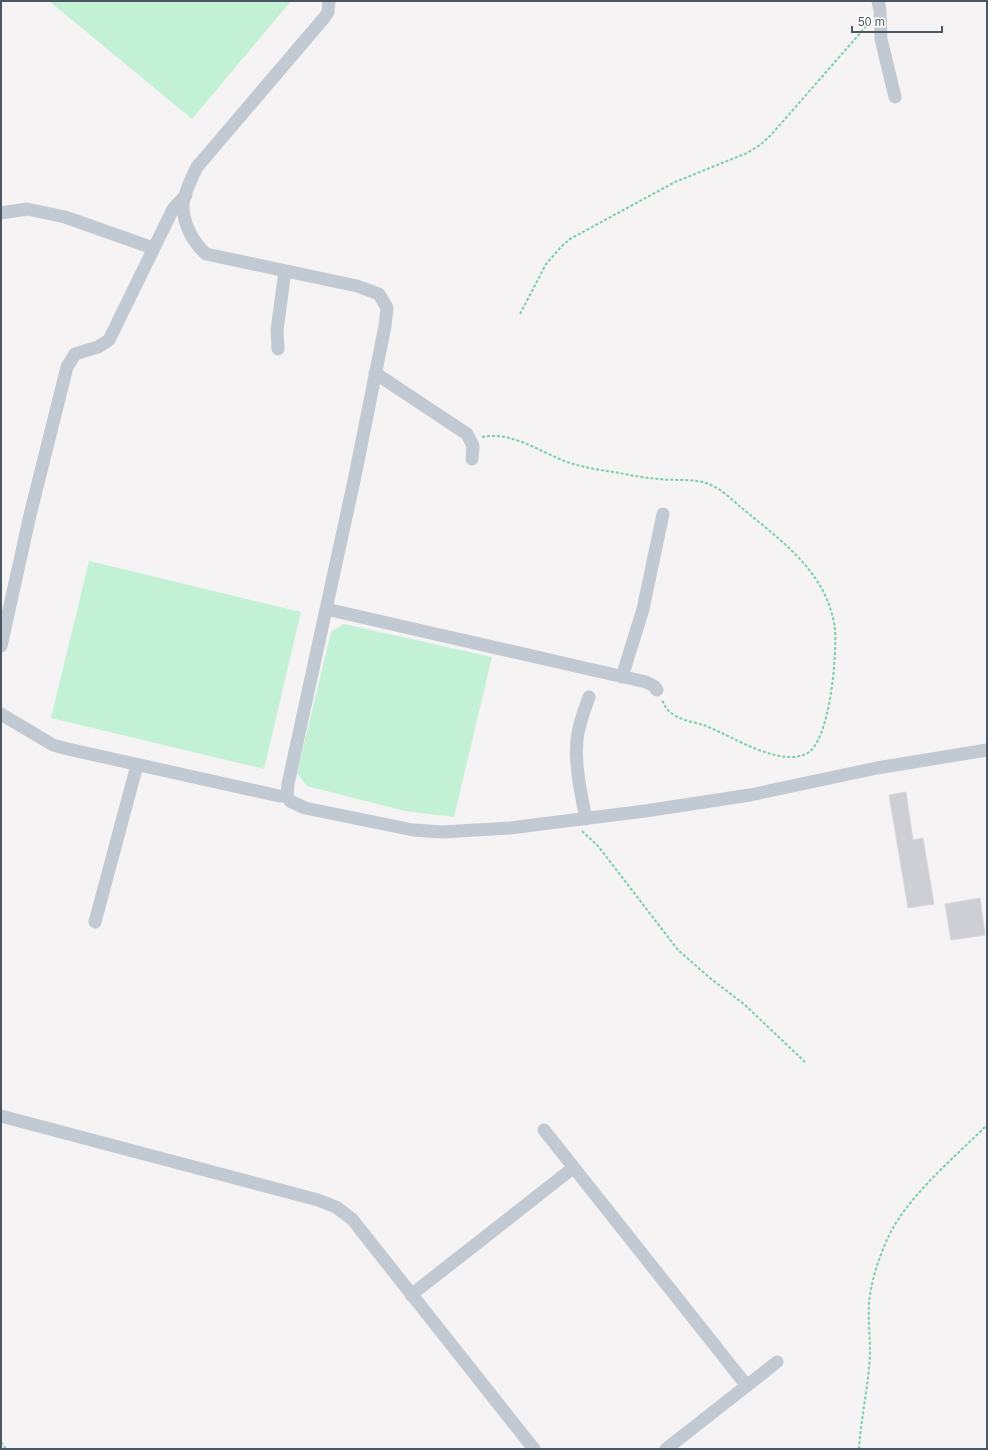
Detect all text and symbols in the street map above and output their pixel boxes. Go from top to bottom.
scale bar [852,8,942,34]
text: 50 m [858,15,885,29]

